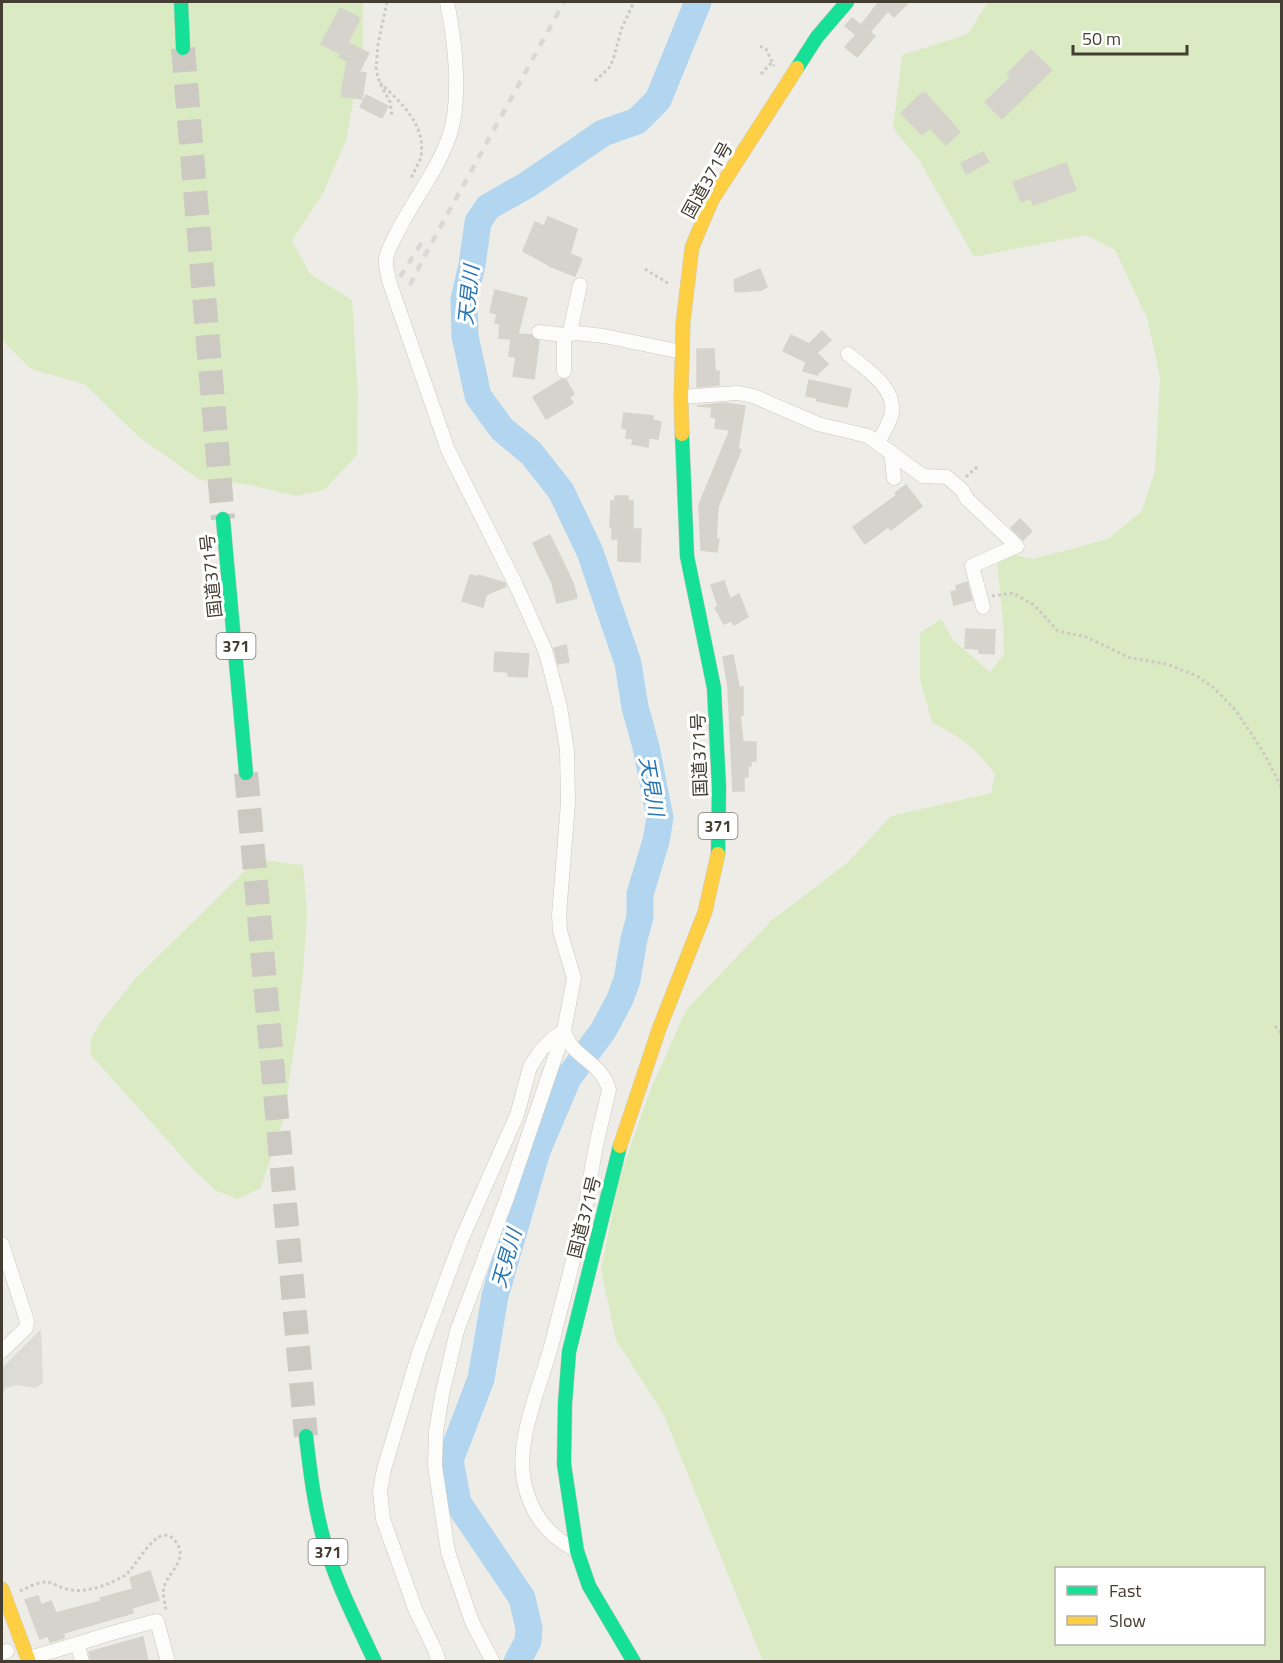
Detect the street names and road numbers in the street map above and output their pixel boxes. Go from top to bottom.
street label: 国道371号 [675,137,739,223]
street label: 国道371号 [193,533,229,619]
road number: 371 [216,633,256,659]
street label: 国道371号 [684,712,714,798]
road number: 371 [698,813,738,839]
street label: 国道371号 [561,1173,607,1261]
road number: 371 [308,1539,348,1565]

